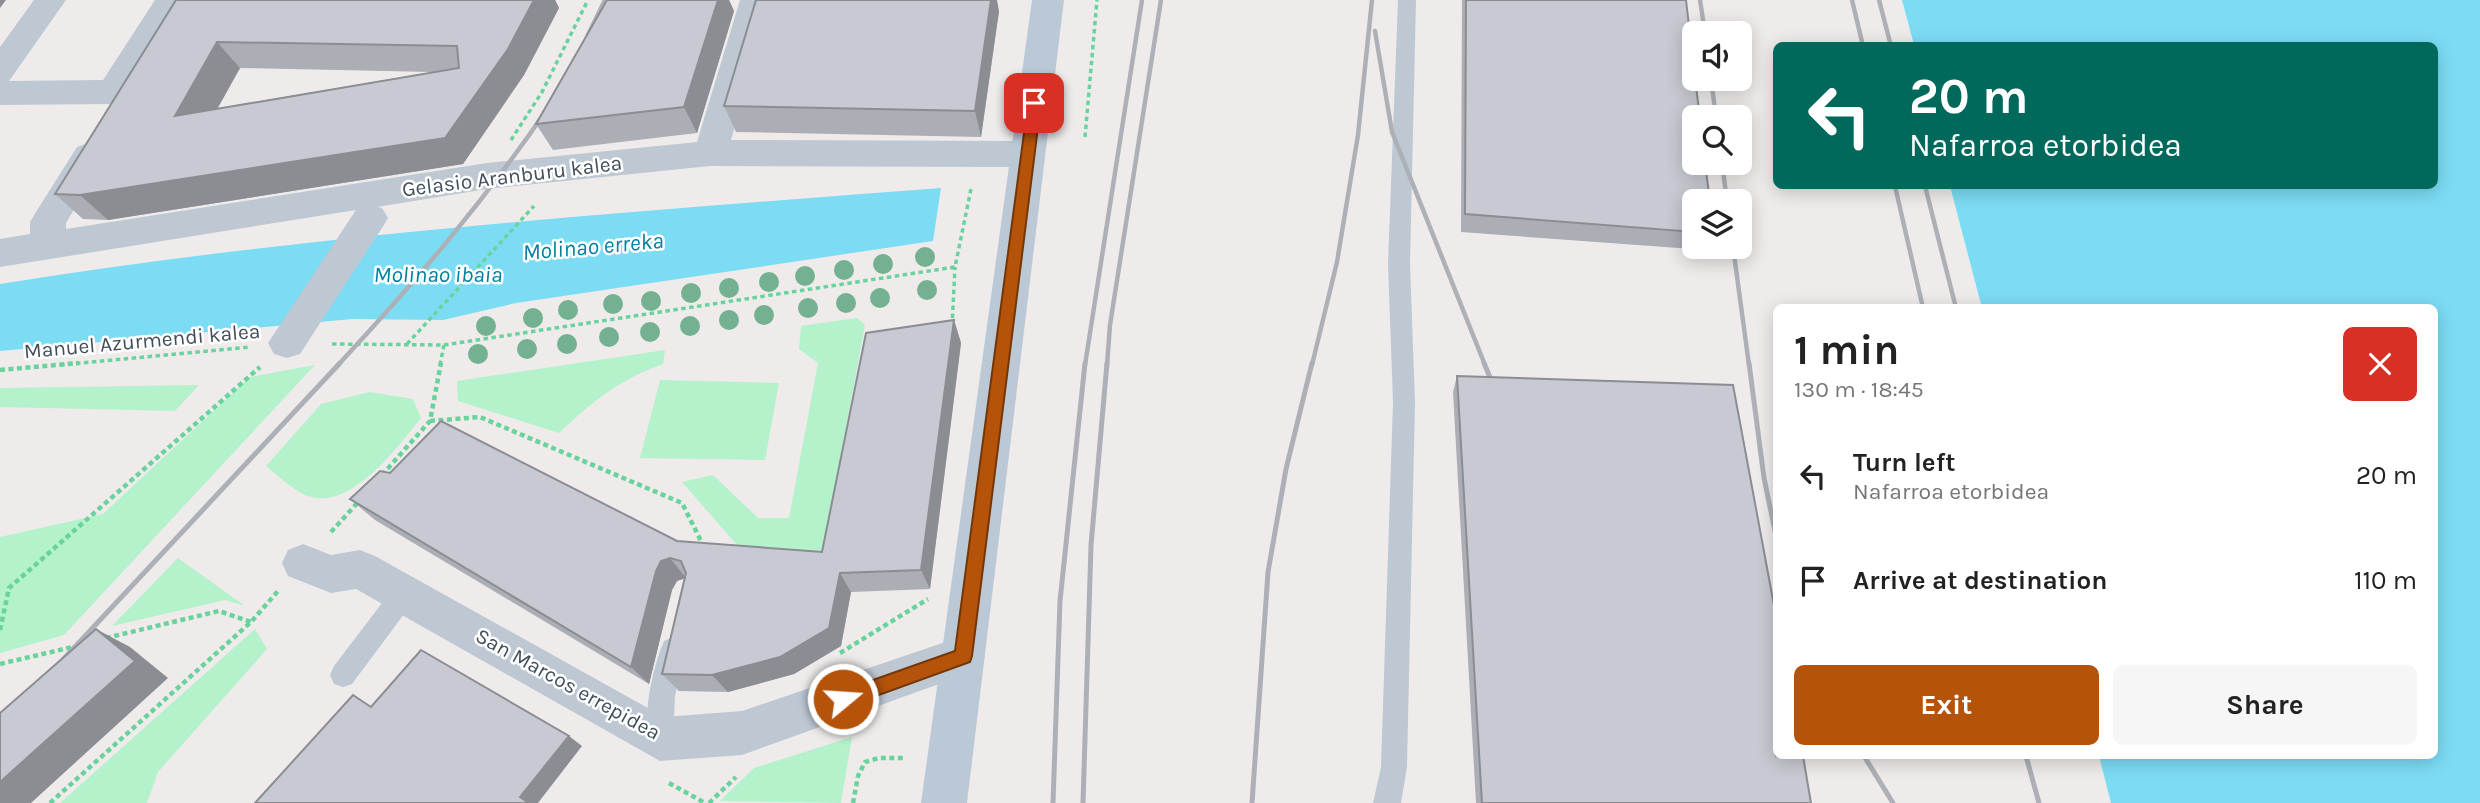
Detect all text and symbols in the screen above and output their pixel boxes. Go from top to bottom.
map controls [1682,21,1752,259]
button: sound [1682,21,1752,91]
text: 20 m [1909,68,2029,125]
icon: left [1794,70,1885,161]
pin [1004,73,1064,133]
icon: arrive [1015,84,1053,122]
button: search [1682,105,1752,175]
text: Nafarroa etorbidea [1909,127,2182,164]
street label: Gelasio Aranburu kalea [401,151,623,201]
button: layers [1682,189,1752,259]
water label: Molinao erreka [521,227,665,266]
water label: Molinao ibaia [374,261,502,288]
street label: Manuel Azurmendi kalea [23,319,261,363]
text: 1 min [1794,325,1899,375]
button: close [2343,327,2417,401]
text: 130 m · 18:45 [1794,376,1924,403]
text: Turn left [1853,447,1955,478]
icon: left [1794,457,1832,495]
text: 20 m [2356,460,2417,491]
text: Nafarroa etorbidea [1853,478,2049,505]
icon: arrive [1794,562,1832,600]
text: Arrive at destination [1853,565,2107,596]
text: 110 m [2354,565,2417,596]
street label: San Marcos errepidea [472,623,664,745]
position arrow [806,662,880,736]
button: Exit [1794,665,2099,745]
button: Share [2113,665,2417,745]

